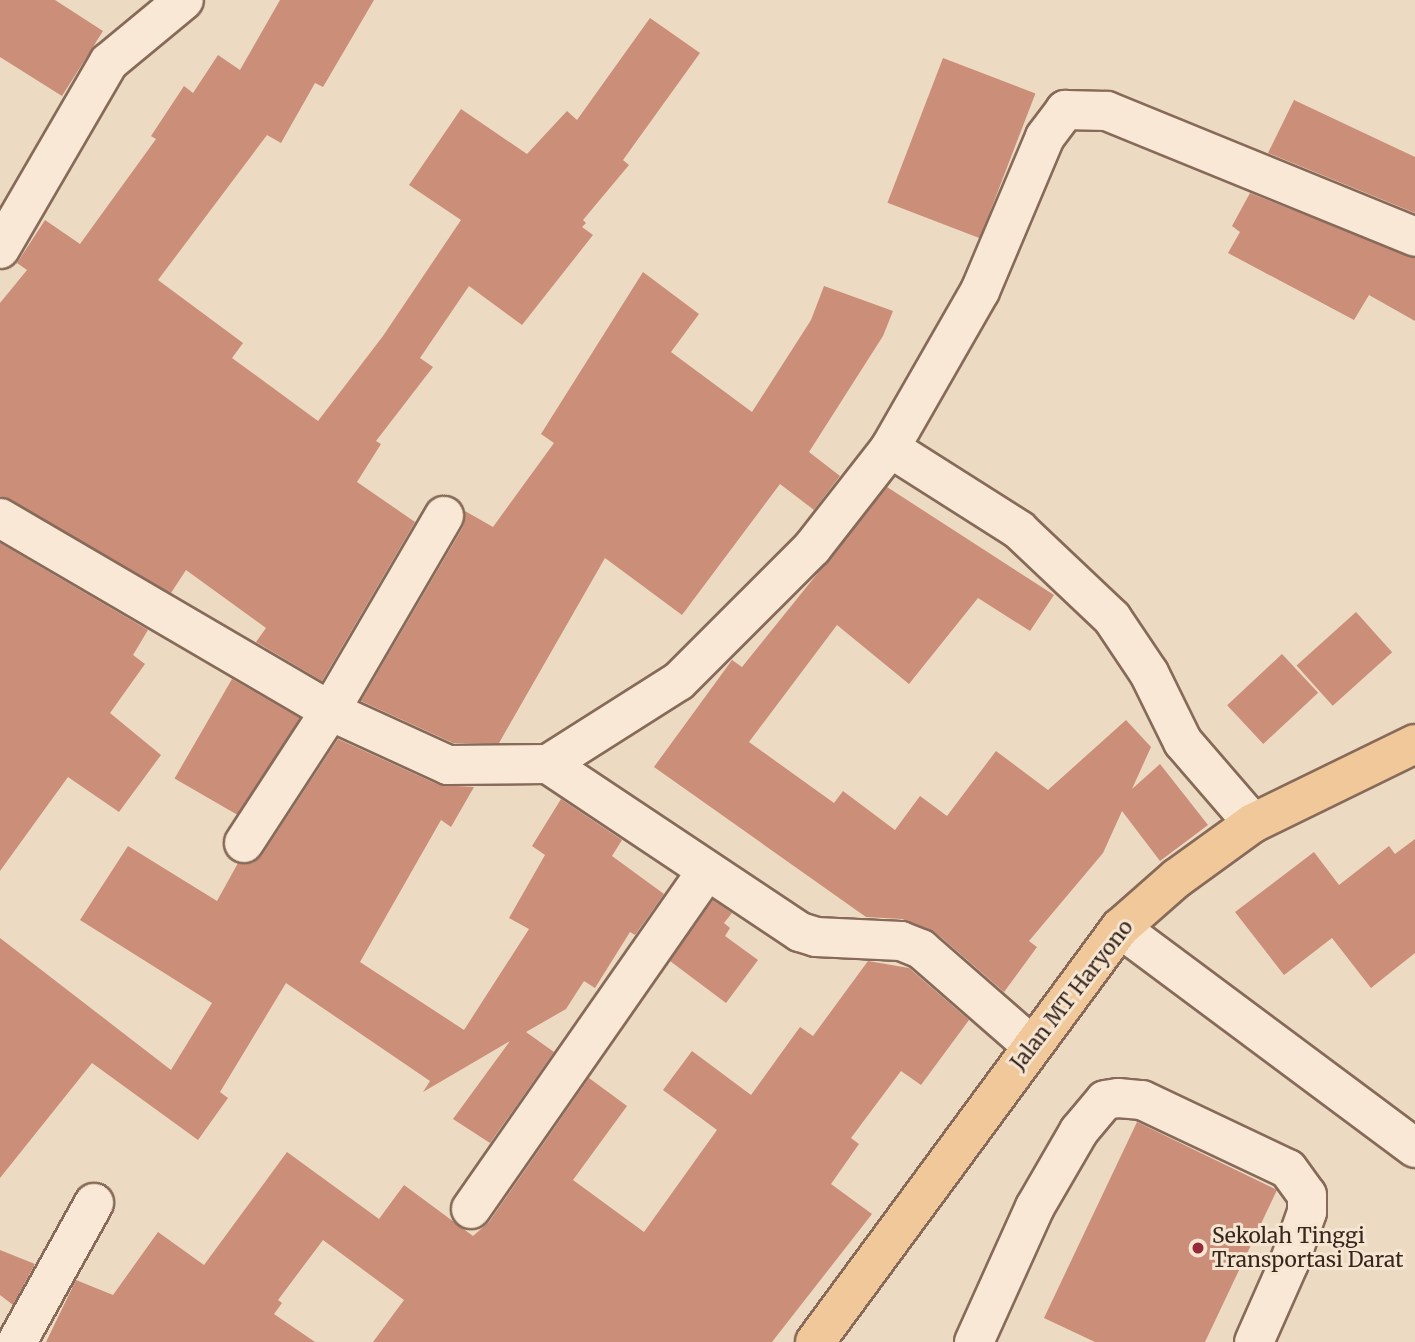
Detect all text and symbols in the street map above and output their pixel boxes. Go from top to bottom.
street label: Jalan MT Haryono [1006,915,1138,1075]
place label: Sekolah Tinggi Transportasi Darat [1212,1223,1403,1273]
marker: Sekolah Tinggi Transportasi Darat [1190,1240,1206,1256]

